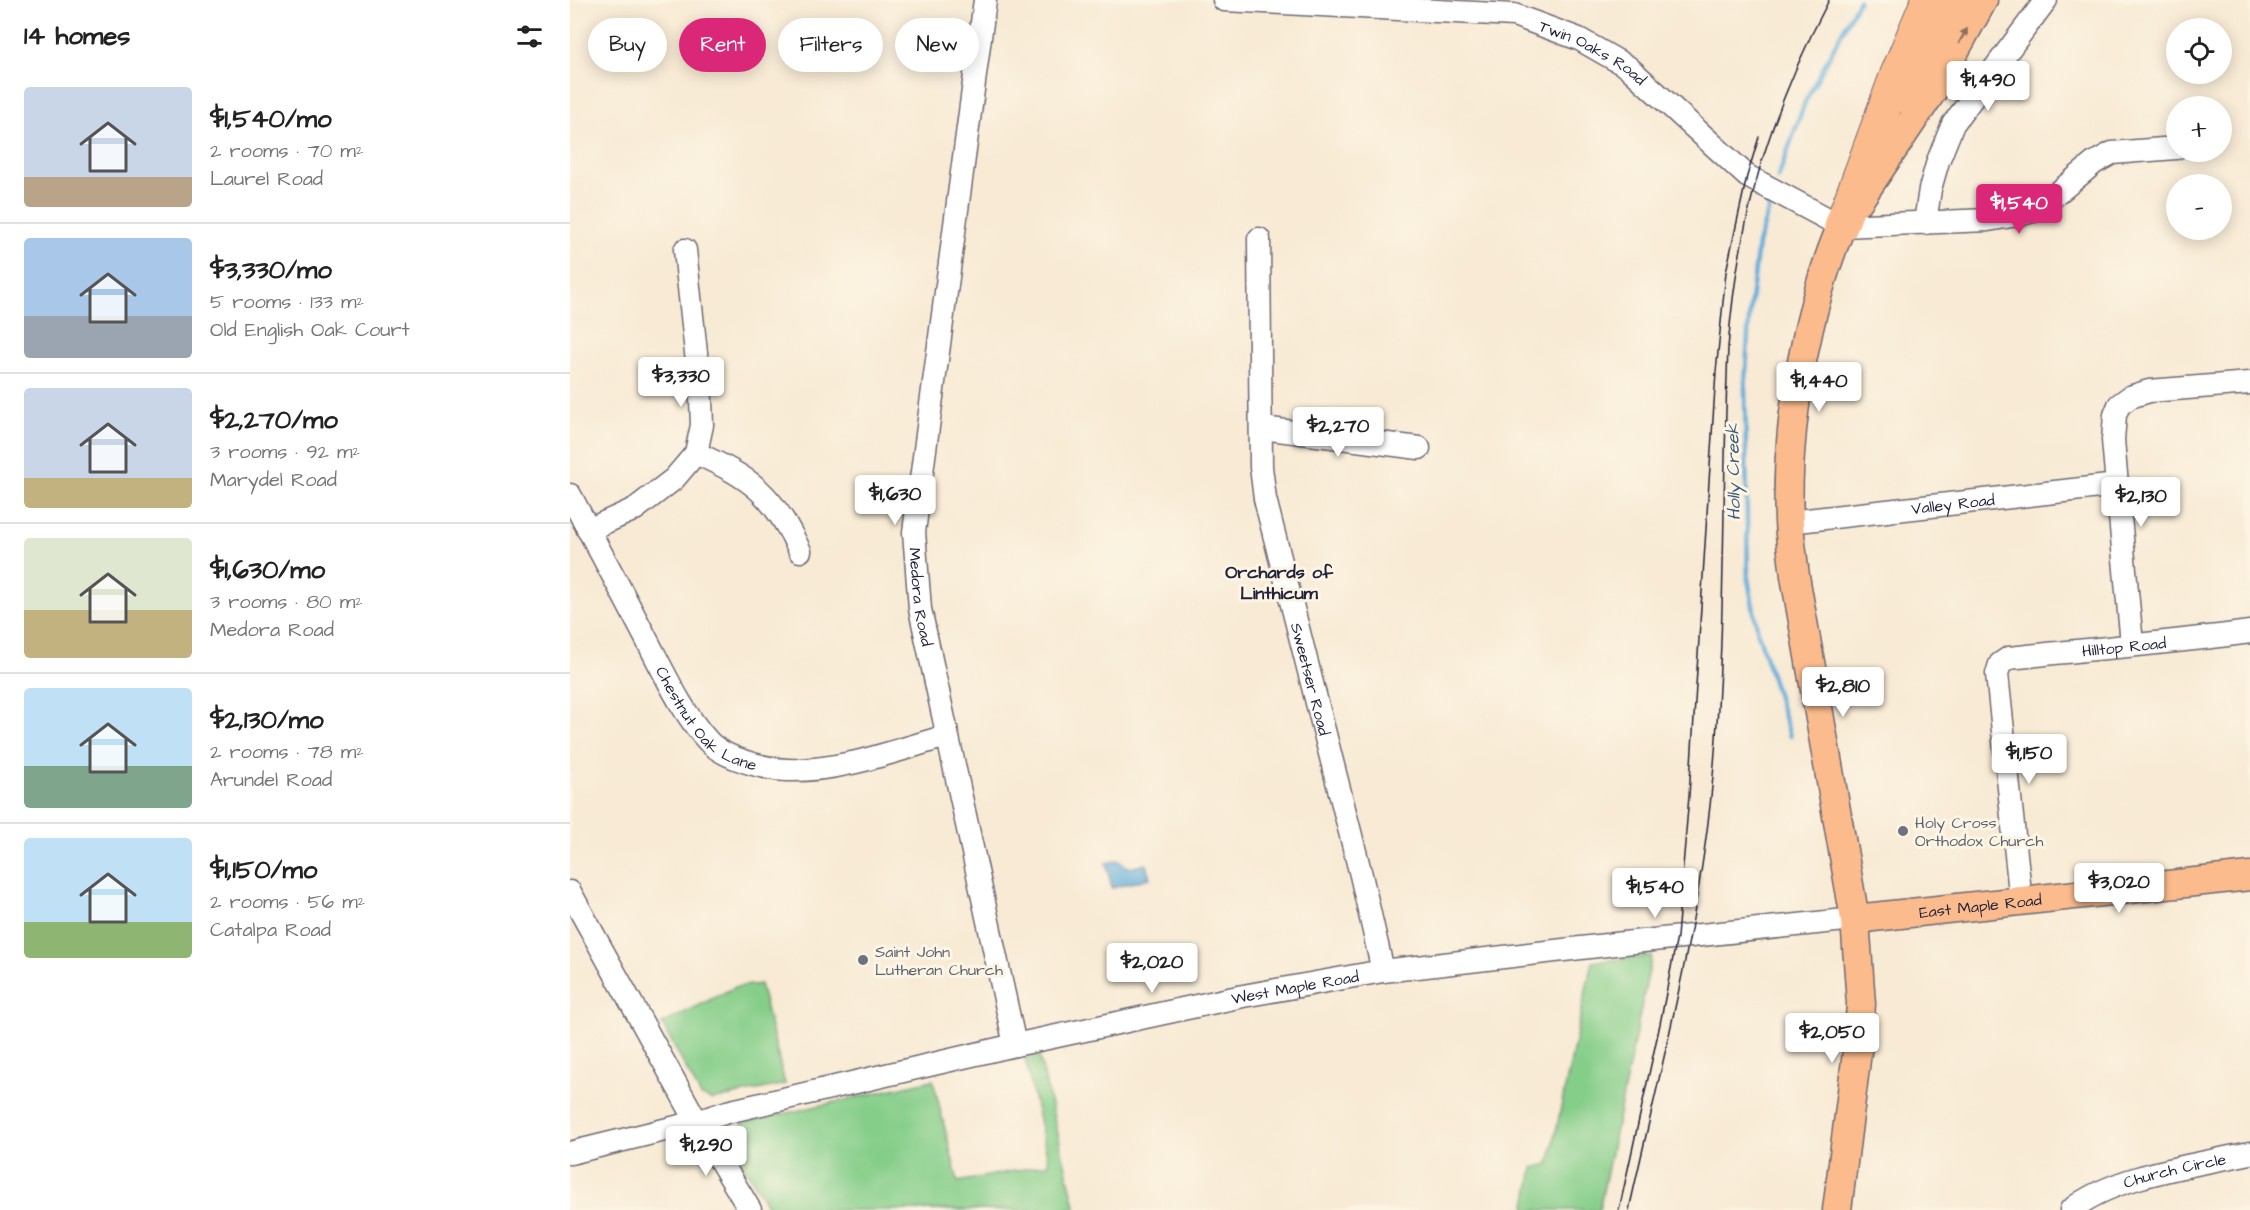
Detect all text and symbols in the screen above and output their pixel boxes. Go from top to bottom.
street label: Twin Oaks Road [1536,15,1651,91]
text: 14 homes [24,18,130,54]
chip: Buy [588,18,667,72]
chip: Rent [679,18,766,72]
chip: Filters [778,18,883,72]
chip: New [895,18,979,72]
map controls [2166,18,2232,240]
button: locate [2166,18,2232,84]
icon: filters [513,20,546,53]
one-way arrow [1958,27,1968,44]
pin: $1,490 [1939,61,2037,112]
text: $1,490 [1961,66,2015,94]
button: + [2166,96,2232,162]
text: $1,540/mo [210,101,332,137]
icon: home [72,111,144,183]
text: 2 rooms · 70 m² [210,137,363,165]
text: Laurel Road [210,165,323,193]
button: − [2166,174,2232,240]
pin: $1,540 [1970,184,2068,235]
text: $1,540 [1990,189,2048,217]
text: $3,330/mo [210,252,332,288]
icon: home [72,262,144,334]
text: 5 rooms · 133 m² [210,288,364,316]
text: Old English Oak Court [210,316,410,344]
pin: $3,330 [632,357,730,408]
text: $3,330 [652,362,710,390]
pin: $1,440 [1770,362,1868,413]
text: $1,440 [1790,367,1848,395]
text: $2,270/mo [210,402,338,438]
pin: $2,270 [1289,407,1387,458]
icon: home [72,412,144,484]
text: $2,270 [1307,412,1369,440]
water label: Holly Creek [1720,422,1748,521]
text: 3 rooms · 92 m² [210,438,360,466]
text: Marydel Road [210,466,337,494]
pin: $1,630 [846,475,944,526]
pin: $2,130 [2092,477,2190,528]
text: $1,630 [869,480,921,508]
text: $2,130 [2115,482,2167,510]
street label: Valley Road [1910,489,1996,520]
street label: Medora Road [903,547,938,648]
text: $1,630/mo [210,552,325,588]
district label: Orchards of Linthicum [1225,560,1334,606]
icon: home [72,562,144,634]
text: 3 rooms · 80 m² [210,588,363,616]
text: Medora Road [210,616,334,644]
street label: Sweetser Road [1285,620,1335,738]
street label: Hilltop Road [2081,632,2167,662]
street label: Chestnut Oak Lane [650,663,760,777]
pin: $2,810 [1794,667,1892,718]
text: $2,810 [1816,672,1870,700]
text: $2,130/mo [210,702,324,738]
icon: home [72,712,144,784]
pin: $1,150 [1980,734,2078,785]
text: 2 rooms · 78 m² [210,738,364,766]
text: $1,150 [2006,739,2052,767]
text: Arundel Road [210,766,332,794]
place label: Holy Cross Orthodox Church [1915,812,2043,852]
marker: Holy Cross Orthodox Church [1896,824,1910,838]
text: $1,150/mo [210,852,317,888]
icon: home [72,862,144,934]
pin: $3,020 [2070,863,2168,914]
pin: $1,540 [1606,868,1704,919]
text: $3,020 [2088,868,2150,896]
text: $1,540 [1626,873,1684,901]
text: 2 rooms · 56 m² [210,888,365,916]
street label: East Maple Road [1918,889,2043,924]
text: Catalpa Road [210,916,331,944]
place label: Saint John Lutheran Church [875,941,1003,981]
pin: $2,020 [1103,943,1201,994]
text: $2,020 [1121,948,1183,976]
marker: Saint John Lutheran Church [856,953,870,967]
street label: West Maple Road [1229,966,1361,1010]
pin: $2,050 [1783,1013,1881,1064]
text: $2,050 [1799,1018,1865,1046]
pin: $1,290 [657,1126,755,1177]
text: $1,290 [680,1131,732,1159]
street label: Church Circle [2121,1148,2228,1194]

